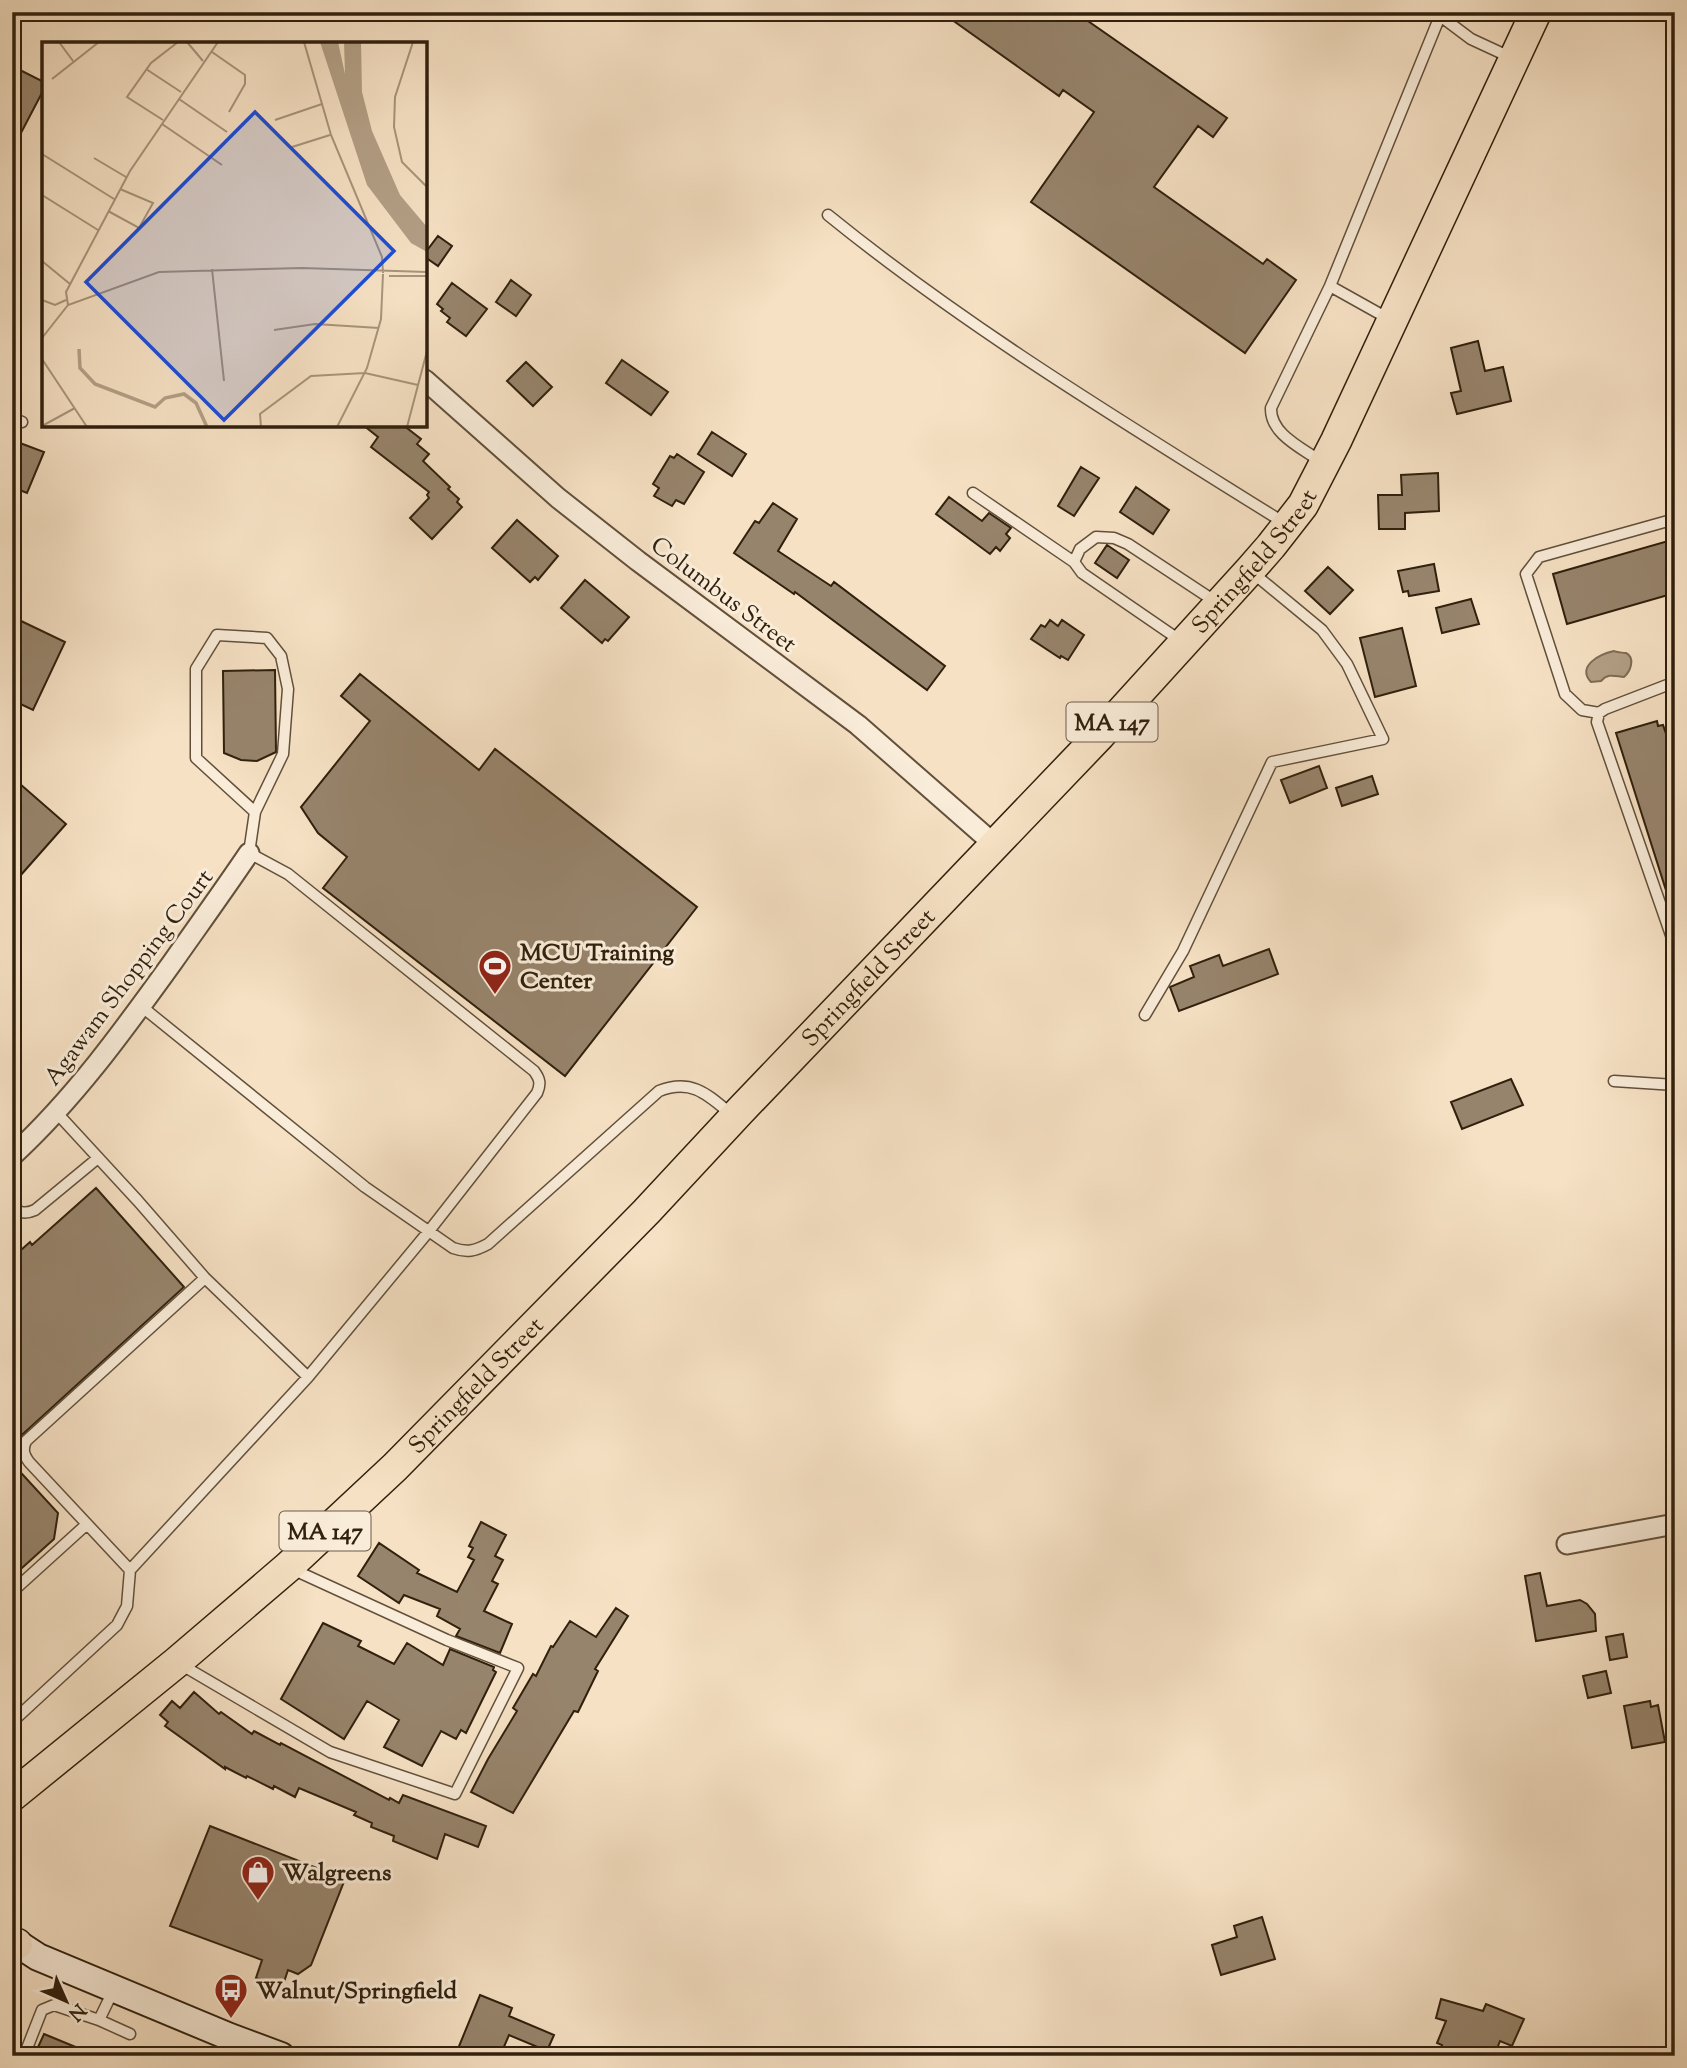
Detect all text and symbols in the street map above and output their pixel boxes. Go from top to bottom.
inset map [42,42,427,427]
street label: Springfield Street [1185,484,1327,642]
street label: Columbus Street [643,529,803,662]
road number: MA 147 [1066,702,1158,742]
street label: Agawam Shopping Court [37,863,222,1094]
street label: Springfield Street [795,902,944,1056]
place label: MCU Training Center [520,937,674,999]
sports icon: MCU Training Center [476,947,514,996]
street label: Springfield Street [402,1310,552,1463]
road number: MA 147 [280,1512,370,1550]
shop icon: Walgreens [239,1853,277,1902]
place label: Walgreens [282,1857,391,1891]
north arrow [32,1966,102,2036]
bus stop icon: Walnut/Springfield [212,1971,250,2020]
place label: Walnut/Springfield [256,1975,457,2009]
text: N [61,1996,91,2026]

